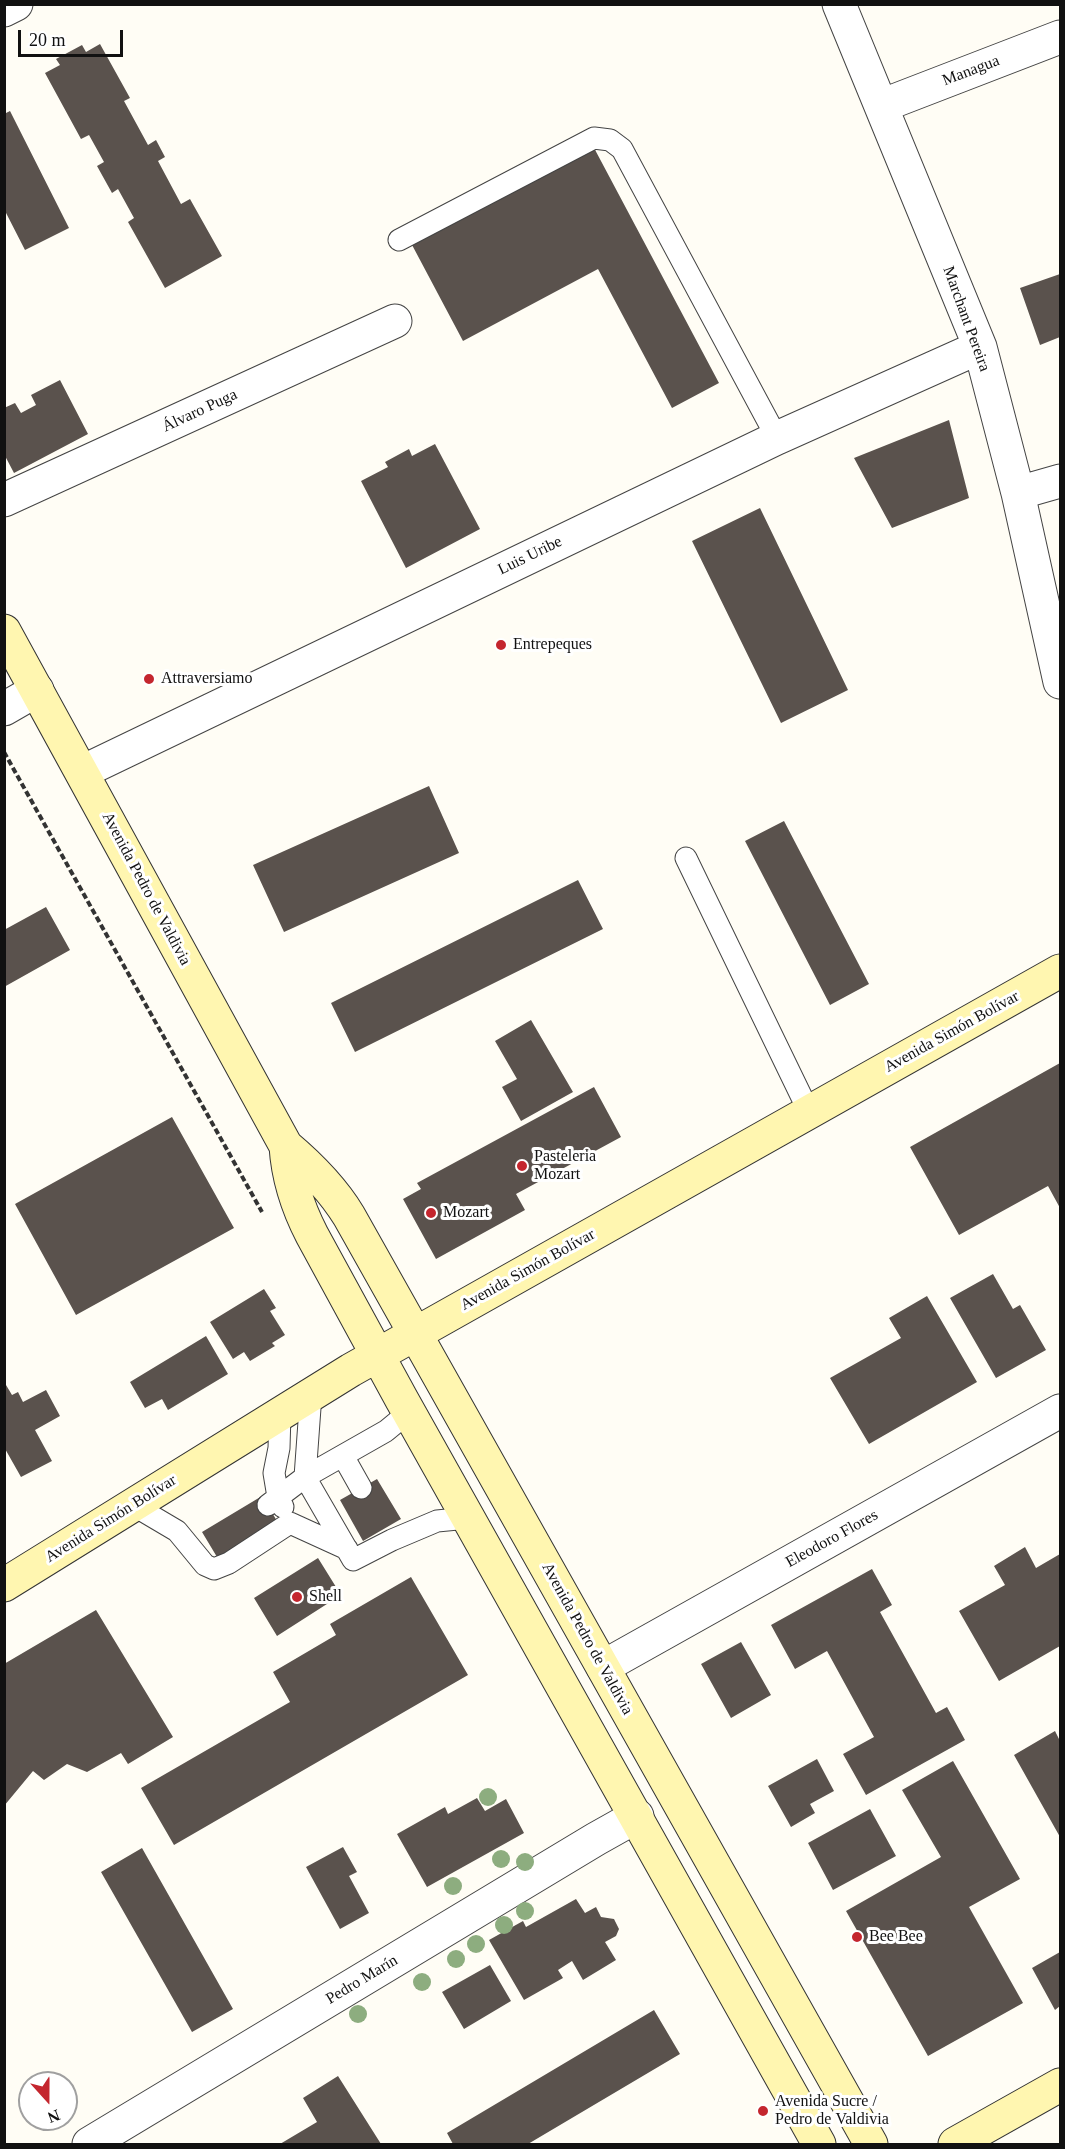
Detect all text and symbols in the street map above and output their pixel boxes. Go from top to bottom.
scale bar [21,18,126,56]
text: 20 m [29,30,66,50]
street label: Managua [940,51,1002,91]
street label: Marchant Pereira [938,264,994,374]
street label: Álvaro Puga [159,385,241,437]
street label: Luis Uribe [495,532,565,580]
place label: Entrepeques [513,635,592,655]
marker: Entrepeques [494,638,508,652]
place label: Attraversiamo [161,669,253,689]
marker: Attraversiamo [142,672,156,686]
street label: Avenida Pedro de Valdivia [97,809,195,969]
street label: Avenida Simón Bolívar [881,987,1023,1077]
place label: Pasteleria Mozart [534,1147,596,1185]
marker: Pasteleria Mozart [515,1159,529,1173]
place label: Mozart [443,1203,489,1223]
marker: Mozart [424,1206,438,1220]
street label: Avenida Simón Bolívar [457,1225,599,1315]
street label: Avenida Simón Bolívar [42,1471,180,1567]
street label: Eleodoro Flores [782,1506,882,1572]
street label: Avenida Pedro de Valdivia [537,1560,637,1718]
place label: Shell [309,1587,342,1607]
marker: Shell [290,1590,304,1604]
place label: Bee Bee [869,1927,923,1947]
marker: Bee Bee [850,1930,864,1944]
street label: Pedro Marín [323,1951,401,2009]
north arrow [18,2071,78,2131]
place label: Avenida Sucre / Pedro de Valdivia [775,2092,889,2130]
marker: Avenida Sucre / Pedro de Valdivia [756,2104,770,2118]
text: N [45,2106,62,2126]

